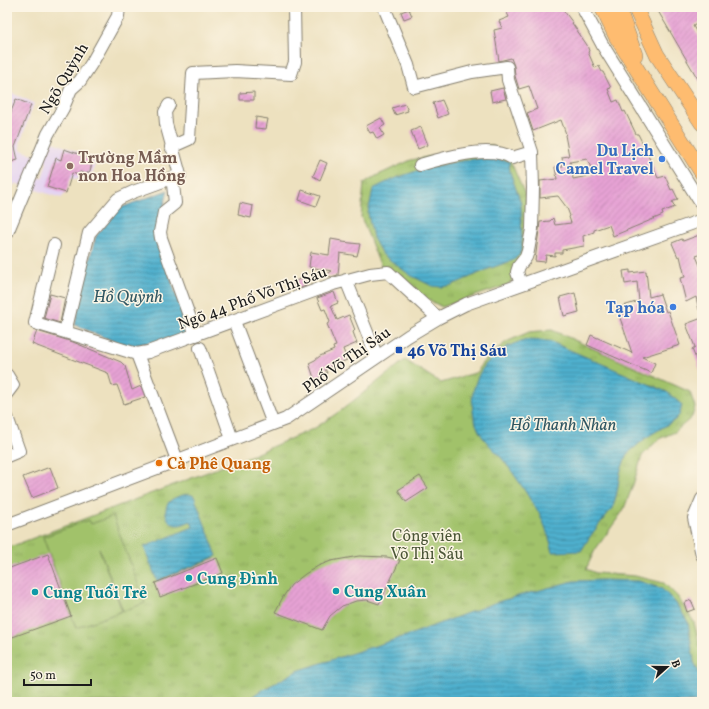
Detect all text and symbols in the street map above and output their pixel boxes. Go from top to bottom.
street label: Ngõ Quỳnh [35,39,95,119]
place label: Du Lịch Camel Travel [556,141,655,181]
place label: Trường Mầm non Hoa Hồng [78,148,186,188]
marker: Du Lịch Camel Travel [657,154,667,164]
marker: Trường Mầm non Hoa Hồng [65,161,75,171]
street label: Ngõ 44 Phố Võ Thị Sáu [175,262,330,336]
water label: Hồ Quỳnh [93,286,163,309]
place label: Tạp hóa [606,298,665,320]
marker: Tạp hóa [668,302,678,312]
street label: Phố Võ Thị Sáu [299,322,396,399]
place label: 46 Võ Thị Sáu [407,341,507,363]
marker: 46 Võ Thị Sáu [394,345,404,355]
water label: Hồ Thanh Nhàn [510,414,616,437]
place label: Cà Phê Quang [167,454,271,476]
marker: Cà Phê Quang [154,458,164,468]
park label: Công viên Võ Thị Sáu [390,526,464,566]
place label: Cung Đình [197,569,278,591]
marker: Cung Đình [184,573,194,583]
place label: Cung Xuân [344,582,427,604]
place label: Cung Tuổi Trẻ [43,583,147,605]
marker: Cung Xuân [331,586,341,596]
marker: Cung Tuổi Trẻ [30,587,40,597]
north arrow [647,647,687,687]
text: B [667,658,683,670]
scale bar [24,661,91,687]
text: 50 m [30,668,56,684]

